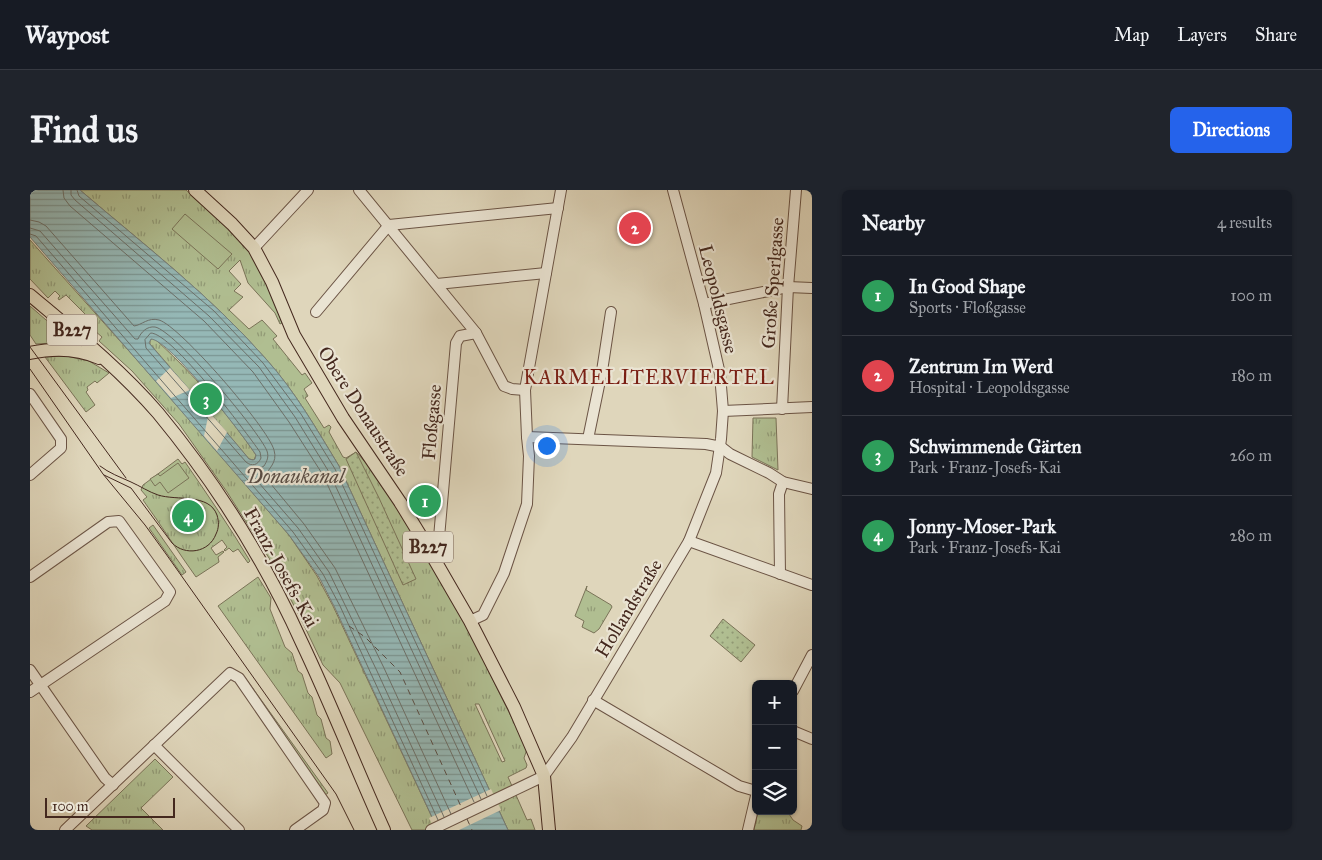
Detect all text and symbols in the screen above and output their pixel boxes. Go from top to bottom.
text: Waypost [25,20,109,50]
text: Map [1114,24,1149,46]
text: Layers [1177,24,1227,46]
text: Share [1255,24,1297,46]
button: Directions [1170,107,1292,153]
text: Find us [30,109,138,152]
pin: 2 [619,209,651,247]
text: Nearby [862,210,925,236]
text: 4 results [1217,213,1272,232]
street label: Große Sperlgasse [756,217,790,350]
street label: Leopoldsgasse [693,242,743,356]
text: In Good Shape [909,275,1025,298]
text: 1 [875,286,881,305]
text: 100 m [1230,286,1272,305]
text: Sports · Floßgasse [909,298,1026,317]
road number: B227 [47,314,97,346]
street label: Obere Donaustraße [313,342,414,481]
text: Zentrum Im Werd [909,355,1053,378]
district label: KARMELITERVIERTEL [523,365,775,389]
text: 2 [874,366,882,385]
text: 180 m [1231,366,1272,385]
text: Hospital · Leopoldsgasse [909,378,1070,397]
pin: 3 [190,380,222,418]
street label: Floßgasse [417,383,447,461]
your location [534,433,560,459]
text: Schwimmende Gärten [909,435,1082,458]
text: 3 [875,446,881,465]
text: 260 m [1230,446,1272,465]
text: Park · Franz-Josefs-Kai [909,458,1061,477]
water label: Donaukanal [246,464,346,488]
pin: 1 [409,482,441,520]
pin: 4 [172,497,204,535]
street label: Franz-Josefs-Kai [238,503,324,632]
text: Jonny-Moser-Park [909,515,1056,538]
text: 4 [874,526,882,545]
text: 280 m [1229,526,1272,545]
road number: B227 [403,532,453,562]
text: Park · Franz-Josefs-Kai [909,538,1061,557]
street label: Hollandstraße [590,555,667,662]
map controls [752,680,797,815]
button: + [752,680,797,725]
button: − [752,725,797,770]
button: layers [752,770,797,815]
scale bar [45,795,175,818]
text: 100 m [52,798,89,815]

